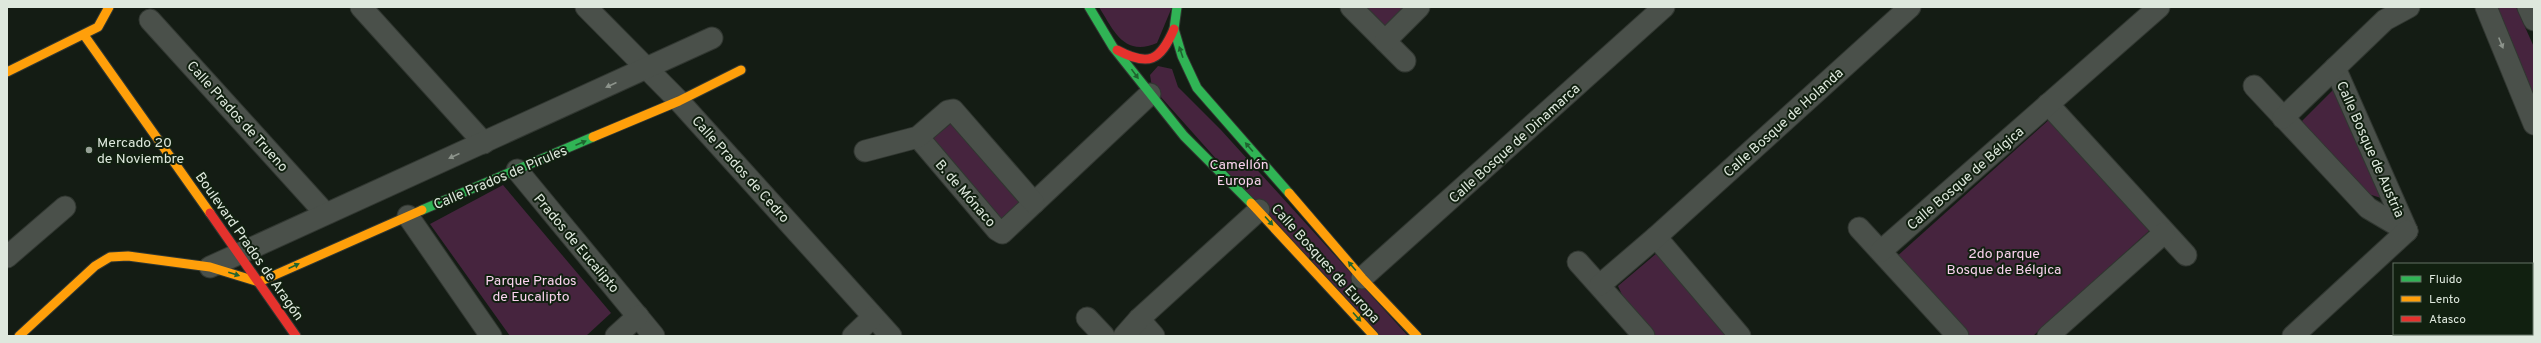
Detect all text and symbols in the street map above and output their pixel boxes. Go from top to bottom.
one-way arrow [2498,38,2504,49]
one-way arrow [1178,46,1184,58]
street label: Calle Prados de Trueno [183,58,291,176]
street label: Calle Bosque de Holanda [1721,65,1847,181]
one-way arrow [1130,68,1139,79]
street label: Calle Bosque de Austria [2332,79,2407,220]
street label: Calle Bosque de Dinamarca [1446,81,1584,208]
one-way arrow [605,82,617,89]
street label: Calle Prados de Cedro [687,113,792,227]
street label: Calle Bosque de Bélgica [1904,124,2028,235]
place label: Mercado 20 de Noviembre [97,135,184,168]
one-way arrow [575,140,587,146]
one-way arrow [1244,142,1253,152]
street label: Calle Prados de Pirules [431,143,570,214]
marker: Mercado 20 de Noviembre [84,145,94,155]
one-way arrow [448,153,460,159]
street label: B. de Mónaco [931,157,999,231]
park label: Camellón Europa [1209,157,1269,190]
street label: Boulevard Prados de Aragón [191,169,307,324]
street label: Prados de Eucalipto [529,191,622,297]
street label: Calle Bosques de Europa [1267,201,1383,327]
one-way arrow [1264,216,1274,226]
park label: 2do parque Bosque de Bélgica [1947,246,2061,279]
one-way arrow [1348,261,1357,272]
one-way arrow [289,263,300,269]
legend [2393,263,2533,335]
one-way arrow [228,271,240,277]
text: Fluido [2429,272,2462,288]
park label: Parque Prados de Eucalipto [485,273,577,306]
text: Lento [2429,292,2460,308]
one-way arrow [1352,312,1361,322]
text: Atasco [2429,312,2466,328]

